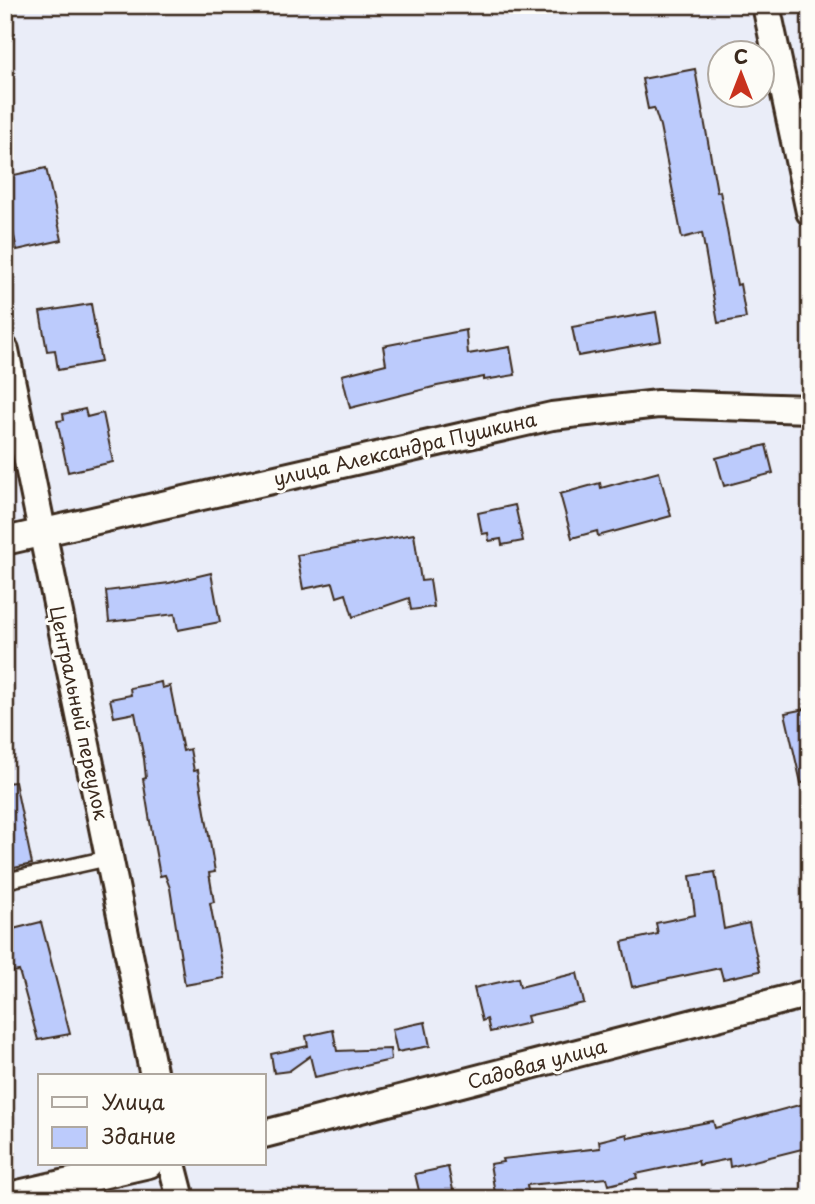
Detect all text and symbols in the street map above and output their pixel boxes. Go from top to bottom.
north arrow [706,38,776,108]
text: С [734,42,748,70]
street label: улица Александра Пушкина [271,404,539,492]
street label: Центральный переулок [44,603,116,823]
street label: Садовая улица [464,1031,609,1095]
legend [38,1074,266,1166]
text: Улица [102,1085,165,1117]
text: Здание [102,1119,176,1151]

